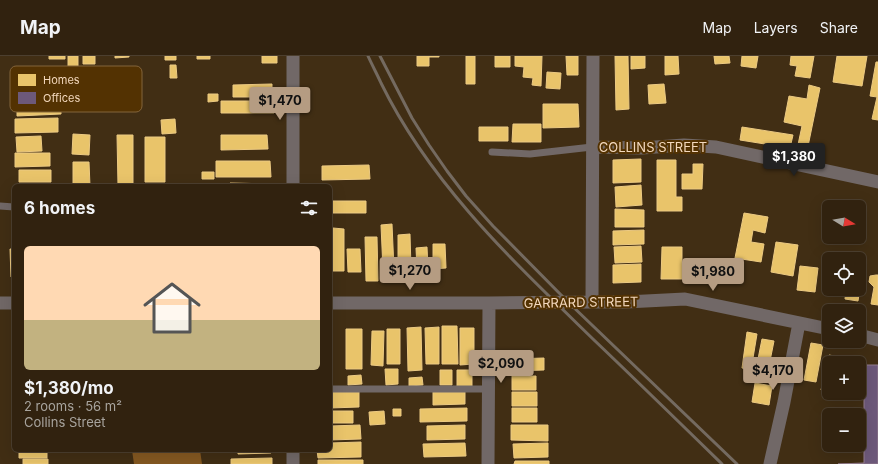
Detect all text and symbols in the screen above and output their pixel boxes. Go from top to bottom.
text: Map [20,16,61,39]
text: Map [703,19,732,36]
text: Layers [754,19,798,36]
text: Share [820,19,858,36]
legend [10,66,142,112]
text: Homes [43,73,80,87]
pin: $1,470 [247,87,313,121]
text: Offices [43,91,80,105]
text: $1,470 [258,92,302,108]
street label: COLLINS STREET [599,139,707,155]
pin: $1,380 [761,143,827,177]
text: $1,380 [772,148,816,164]
icon: filters [298,197,320,219]
text: 6 homes [24,198,95,218]
north arrow [822,200,866,244]
map controls [822,200,866,452]
button: locate [822,252,866,296]
pin: $1,270 [377,257,443,291]
pin: $1,980 [680,258,746,292]
text: $1,270 [389,262,431,278]
text: $1,980 [691,263,735,279]
icon: home [136,272,208,344]
street label: GARRARD STREET [524,293,638,311]
button: layers [822,304,866,348]
pin: $2,090 [468,350,534,384]
text: $2,090 [478,355,524,371]
button: + [822,356,866,400]
pin: $4,170 [740,357,806,391]
text: $4,170 [752,362,794,378]
text: $1,380/mo [24,378,114,398]
text: 2 rooms · 56 m² [24,398,122,414]
button: − [822,408,866,452]
text: Collins Street [24,414,106,430]

